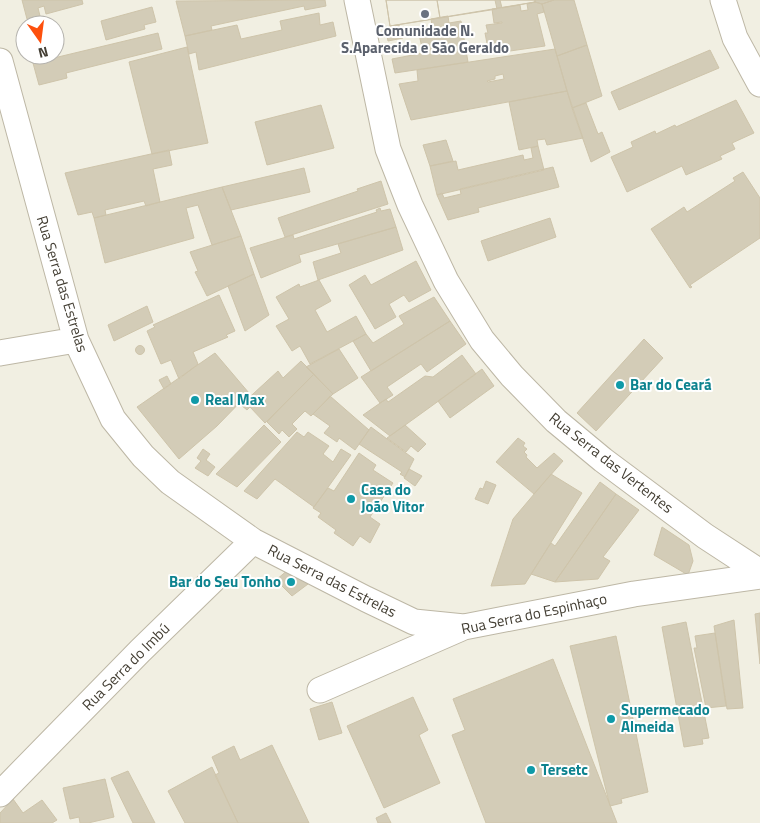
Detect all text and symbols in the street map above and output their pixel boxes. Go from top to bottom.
marker: Comunidade N. S.Aparecida e São Geraldo [419,8,431,20]
north arrow [15,15,65,65]
place label: Comunidade N. S.Aparecida e São Geraldo [341,19,509,59]
text: N [36,42,51,64]
street label: Rua Serra das Estrelas [31,213,94,355]
place label: Bar do Ceará [630,373,712,396]
marker: Bar do Ceará [614,379,626,391]
place label: Real Max [205,388,265,411]
marker: Real Max [189,394,201,406]
street label: Rua Serra das Vertentes [544,407,678,519]
place label: Casa do João Vitor [361,478,425,518]
marker: Casa do João Vitor [345,493,357,505]
street label: Rua Serra das Estrelas [264,538,401,623]
place label: Bar do Seu Tonho [169,570,281,593]
marker: Bar do Seu Tonho [285,576,297,588]
street label: Rua Serra do Espinhaço [459,587,609,640]
street label: Rua Serra do Imbú [76,617,175,716]
place label: Supermecado Almeida [621,698,710,738]
marker: Supermecado Almeida [605,713,617,725]
place label: Tersetc [541,758,588,781]
marker: Tersetc [525,764,537,776]

